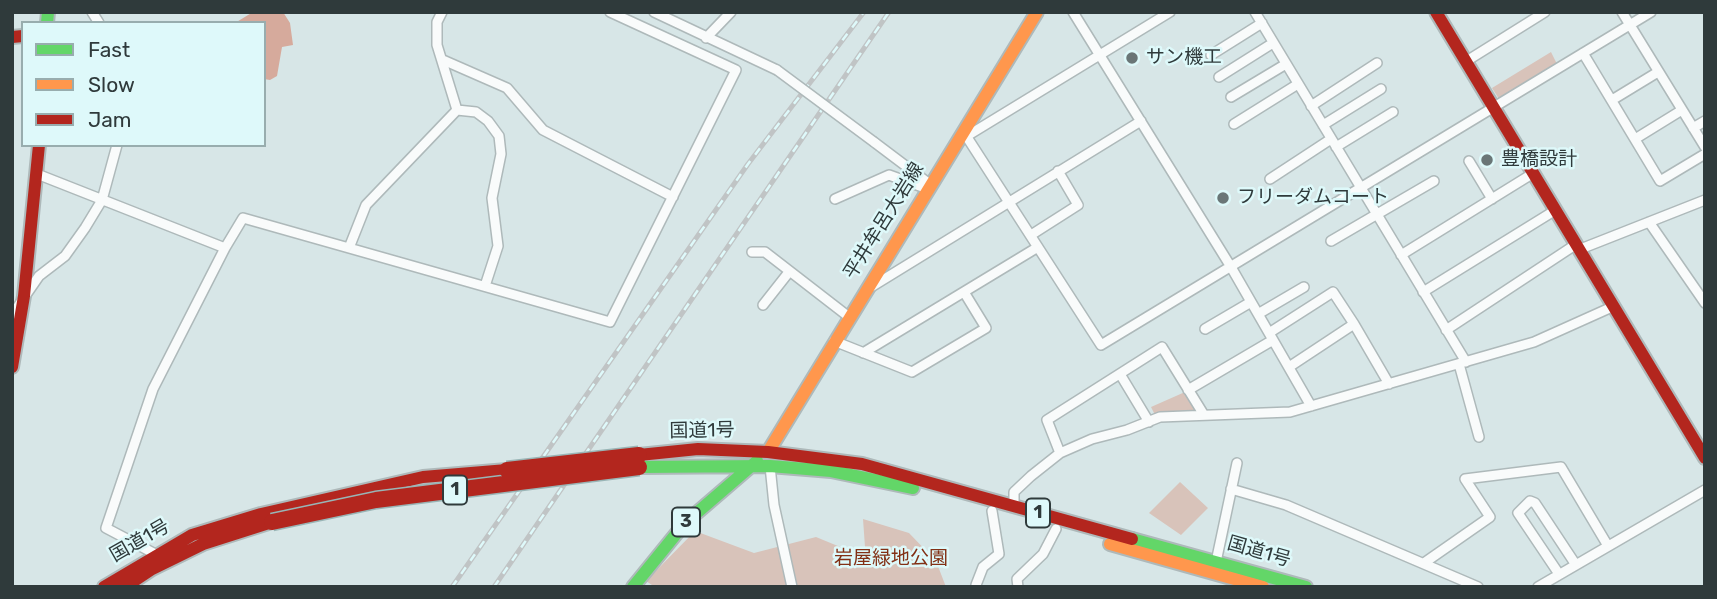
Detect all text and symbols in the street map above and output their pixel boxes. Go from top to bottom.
legend [21,21,266,147]
text: Fast [88,37,130,62]
place label: サン機工 [1146,47,1222,69]
marker: サン機工 [1124,50,1140,66]
text: Slow [88,72,135,97]
text: Jam [88,107,132,132]
place label: 豊橋設計 [1501,149,1577,171]
marker: 豊橋設計 [1479,152,1495,168]
street label: 平井牟呂大岩線 [839,159,929,283]
place label: フリーダムコート [1237,187,1389,209]
marker: フリーダムコート [1215,190,1231,206]
street label: 国道1号 [669,419,735,443]
road number: 1 [443,476,467,504]
road number: 1 [1026,499,1050,528]
road number: 3 [672,508,700,536]
street label: 国道1号 [106,515,174,567]
street label: 国道1号 [1225,532,1293,572]
park label: 岩屋緑地公園 [834,548,948,570]

